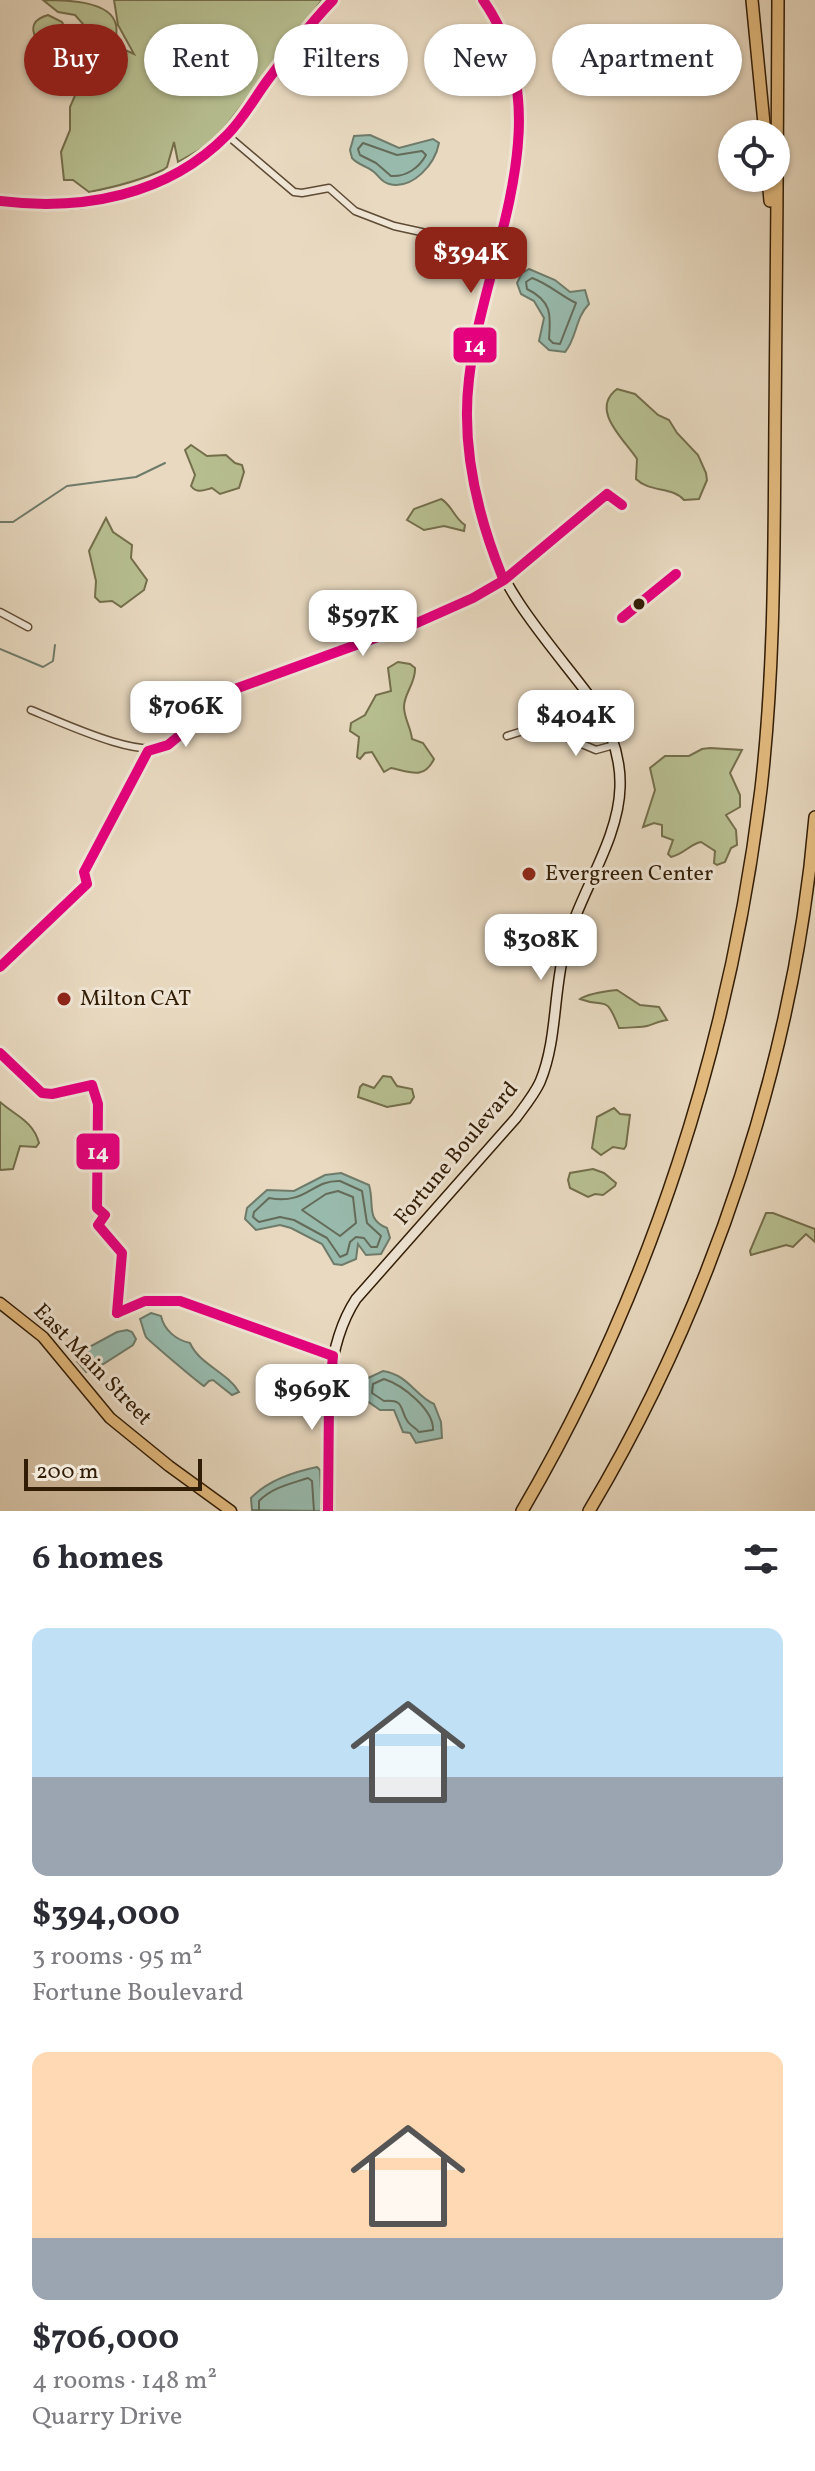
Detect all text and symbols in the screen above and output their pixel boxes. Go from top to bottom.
chip: Buy [24,24,128,96]
chip: Rent [144,24,258,96]
chip: Filters [274,24,408,96]
chip: New [424,24,536,96]
chip: Apartment [552,24,742,96]
map controls [718,120,790,192]
button: locate [718,120,790,192]
pin: $394K [415,227,527,295]
text: $394K [433,235,509,271]
line badge: 14 [452,326,498,364]
text: 14 [464,331,486,362]
pin: $597K [307,590,419,658]
unlabelled marker [631,596,647,612]
text: $597K [327,598,399,634]
pin: $706K [130,681,242,749]
text: $706K [148,689,224,725]
pin: $404K [520,690,632,758]
text: $404K [536,698,616,734]
place label: Evergreen Center [545,859,713,890]
marker: Evergreen Center [520,865,538,883]
pin: $308K [485,914,597,982]
text: $308K [503,922,579,958]
place label: Milton CAT [80,984,191,1015]
marker: Milton CAT [55,990,73,1008]
street label: Fortune Boulevard [388,1075,526,1233]
line badge: 14 [75,1132,121,1171]
text: 14 [87,1138,109,1169]
street label: East Main Street [26,1297,159,1433]
pin: $969K [256,1364,368,1432]
text: $969K [274,1372,350,1408]
scale bar [24,1455,202,1491]
text: 200 m [36,1457,98,1488]
text: 6 homes [32,1536,164,1583]
icon: filters [739,1537,783,1581]
icon: home [336,1680,480,1824]
text: $394,000 [32,1892,180,1939]
text: 3 rooms · 95 m² [32,1939,202,1975]
text: Fortune Boulevard [32,1975,244,2011]
icon: home [336,2104,480,2248]
text: $706,000 [32,2316,179,2363]
text: 4 rooms · 148 m² [32,2363,217,2399]
text: Quarry Drive [32,2399,182,2435]

